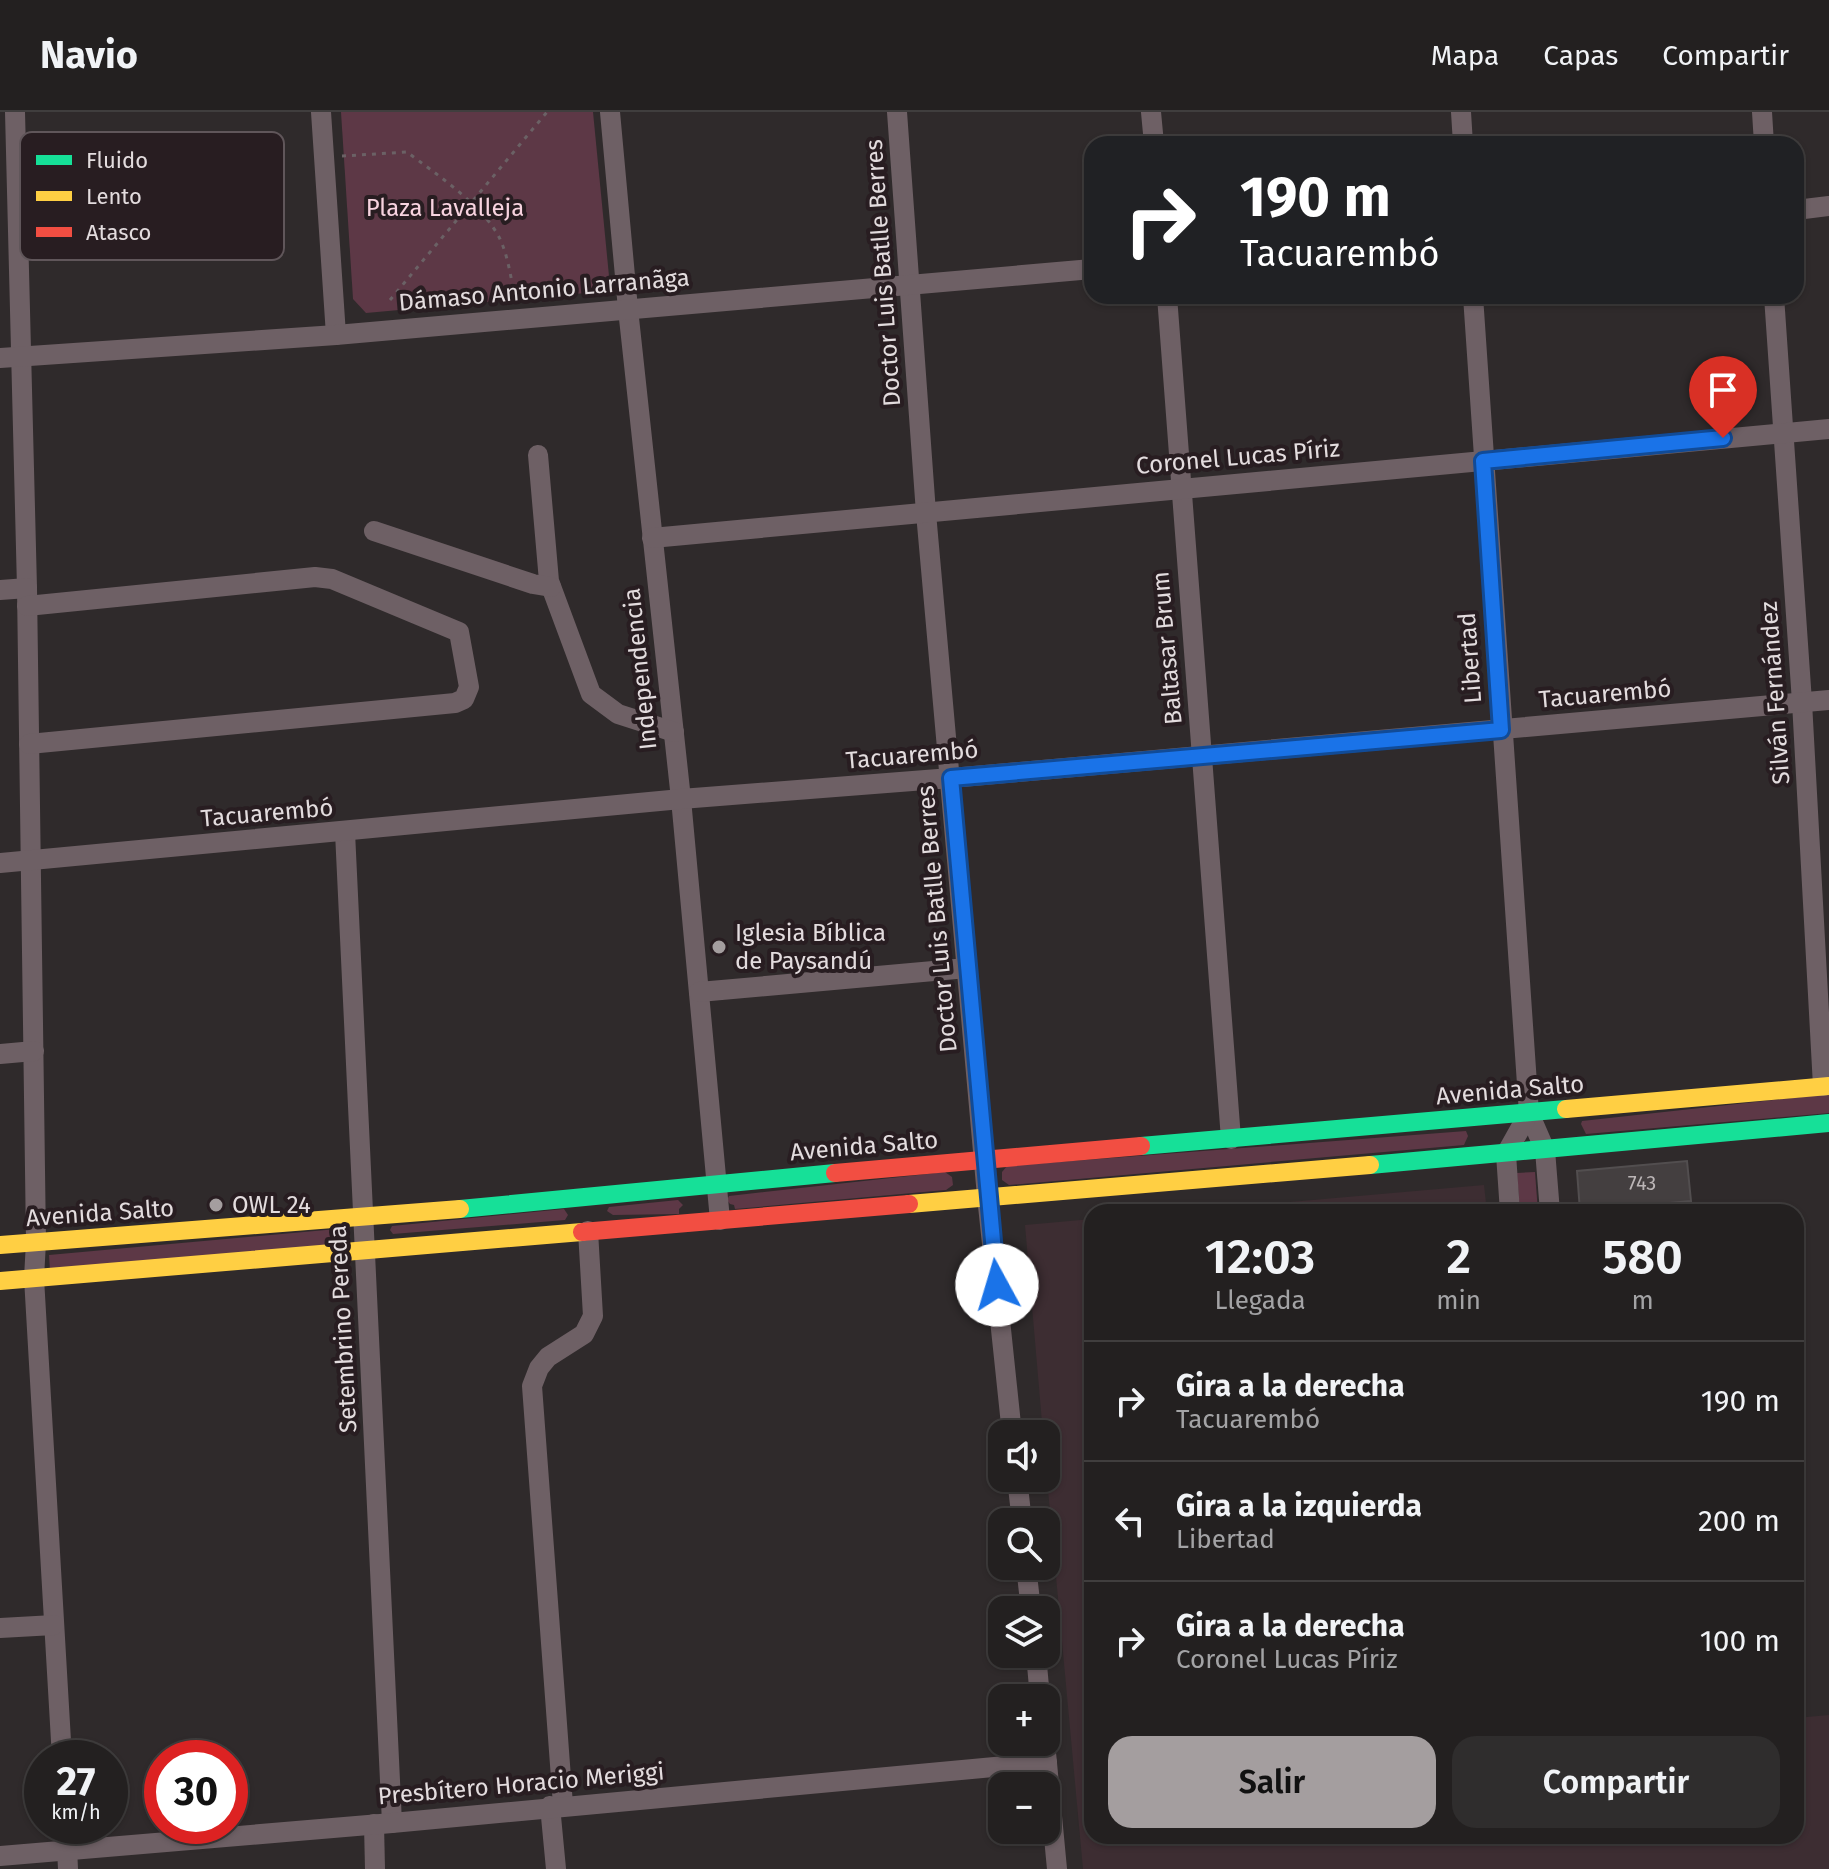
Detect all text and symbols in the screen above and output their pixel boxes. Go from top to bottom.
text: Navio [40,32,138,78]
text: Mapa [1431,39,1499,72]
text: Capas [1543,39,1618,72]
text: Compartir [1662,39,1789,72]
legend [20,132,284,260]
street label: Doctor Luis Batlle Berres [860,138,906,408]
text: Fluido [86,147,148,174]
text: 190 m [1240,164,1391,231]
icon: right [1108,168,1212,272]
text: Lento [86,183,142,210]
park label: Plaza Lavalleja [366,194,524,222]
text: Atasco [86,219,151,246]
text: Tacuarembó [1240,232,1439,276]
street label: Dámaso Antonio Larranãga [397,263,691,317]
pin [1689,356,1757,438]
icon: arrive [1701,368,1745,412]
street label: Coronel Lucas Píriz [1135,434,1341,480]
street label: Baltasar Brum [1146,570,1188,726]
street label: Independencia [618,587,662,751]
street label: Silván Fernández [1755,600,1795,786]
street label: Libertad [1453,612,1487,704]
street label: Tacuarembó [1538,674,1672,714]
street label: Tacuarembó [845,735,979,775]
street label: Doctor Luis Batlle Berres [911,784,963,1054]
street label: Tacuarembó [200,793,334,833]
place label: Iglesia Bíblica de Paysandú [735,919,886,975]
marker: Iglesia Bíblica de Paysandú [710,938,728,956]
street label: Avenida Salto [1435,1070,1585,1110]
street label: Avenida Salto [789,1126,939,1166]
house number: 743 [1628,1171,1656,1195]
place label: OWL 24 [232,1191,311,1219]
street label: Avenida Salto [25,1194,175,1232]
marker: OWL 24 [207,1196,225,1214]
street label: Setembrino Pereda [324,1224,362,1434]
text: 12:03 [1205,1228,1315,1286]
text: 2 [1446,1228,1471,1286]
text: 580 [1602,1228,1683,1286]
position arrow [955,1243,1039,1327]
text: Llegada [1215,1285,1306,1316]
text: min [1436,1285,1481,1316]
text: m [1631,1285,1654,1316]
text: Gira a la derecha [1176,1368,1405,1404]
icon: right [1108,1379,1152,1423]
text: 190 m [1701,1383,1780,1419]
text: Tacuarembó [1176,1404,1320,1435]
map controls [988,1420,1060,1844]
button: sound [988,1420,1060,1492]
text: Gira a la izquierda [1176,1488,1422,1524]
icon: left [1108,1499,1152,1543]
text: 200 m [1698,1503,1780,1539]
button: search [988,1508,1060,1580]
text: Libertad [1176,1524,1275,1555]
button: layers [988,1596,1060,1668]
text: Gira a la derecha [1176,1608,1405,1644]
icon: right [1108,1619,1152,1663]
text: 100 m [1700,1623,1780,1659]
text: Coronel Lucas Píriz [1176,1644,1398,1675]
button: + [988,1684,1060,1756]
button: Salir [1108,1736,1436,1828]
button: Compartir [1452,1736,1780,1828]
speed limit sign: 30 [144,1740,248,1844]
text: 27 [57,1758,96,1806]
street label: Presbítero Horacio Meriggi [377,1758,665,1810]
button: − [988,1772,1060,1844]
text: km/h [51,1800,101,1824]

